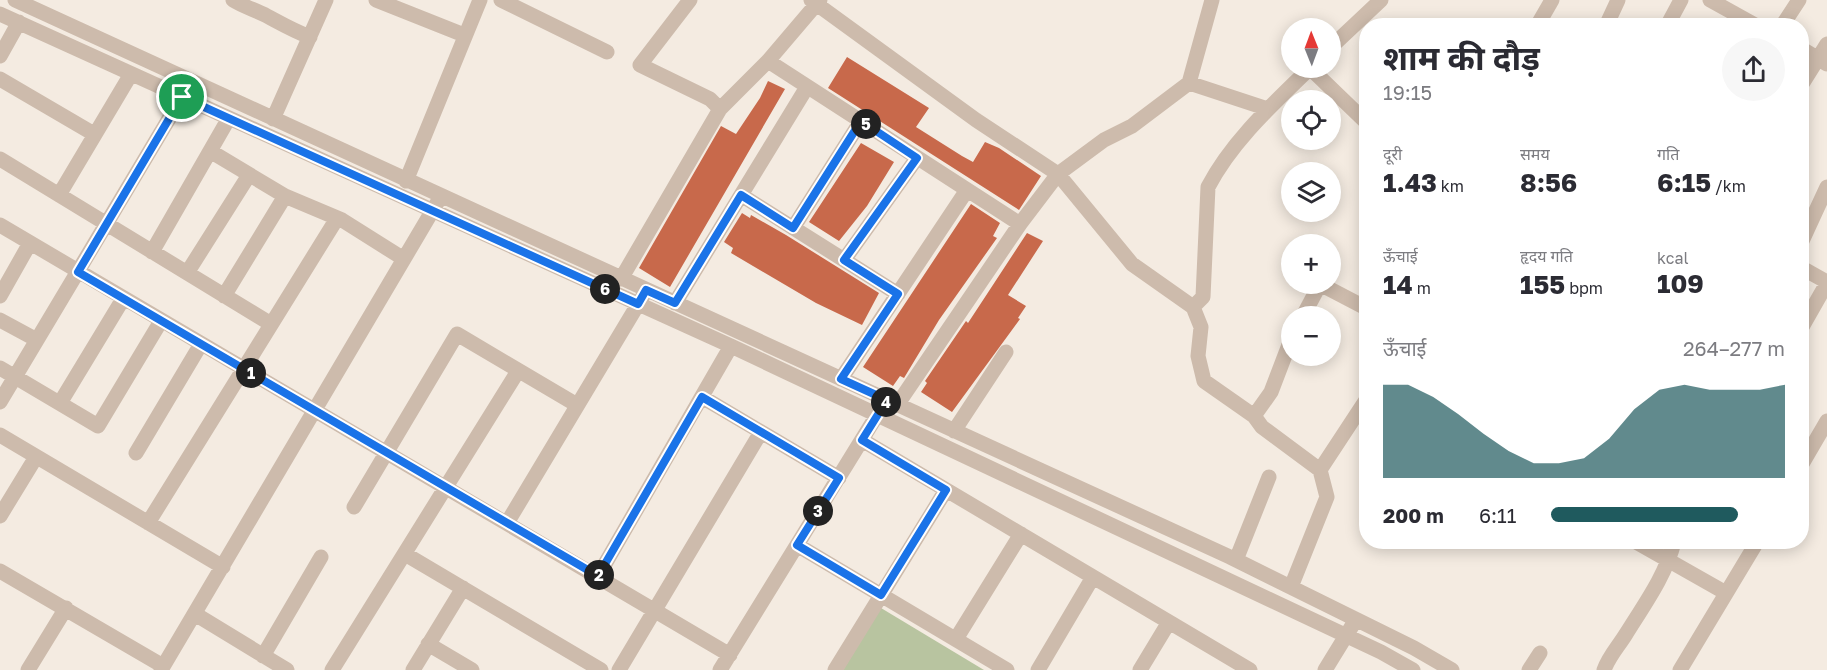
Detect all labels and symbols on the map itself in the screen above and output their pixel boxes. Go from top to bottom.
north arrow [1281,18,1341,78]
pin [156,71,207,122]
pin: 5 [851,109,881,139]
pin: 6 [590,274,620,304]
pin: 1 [236,358,266,388]
pin: 4 [871,387,901,417]
pin: 3 [803,496,833,526]
pin: 2 [584,560,614,590]

